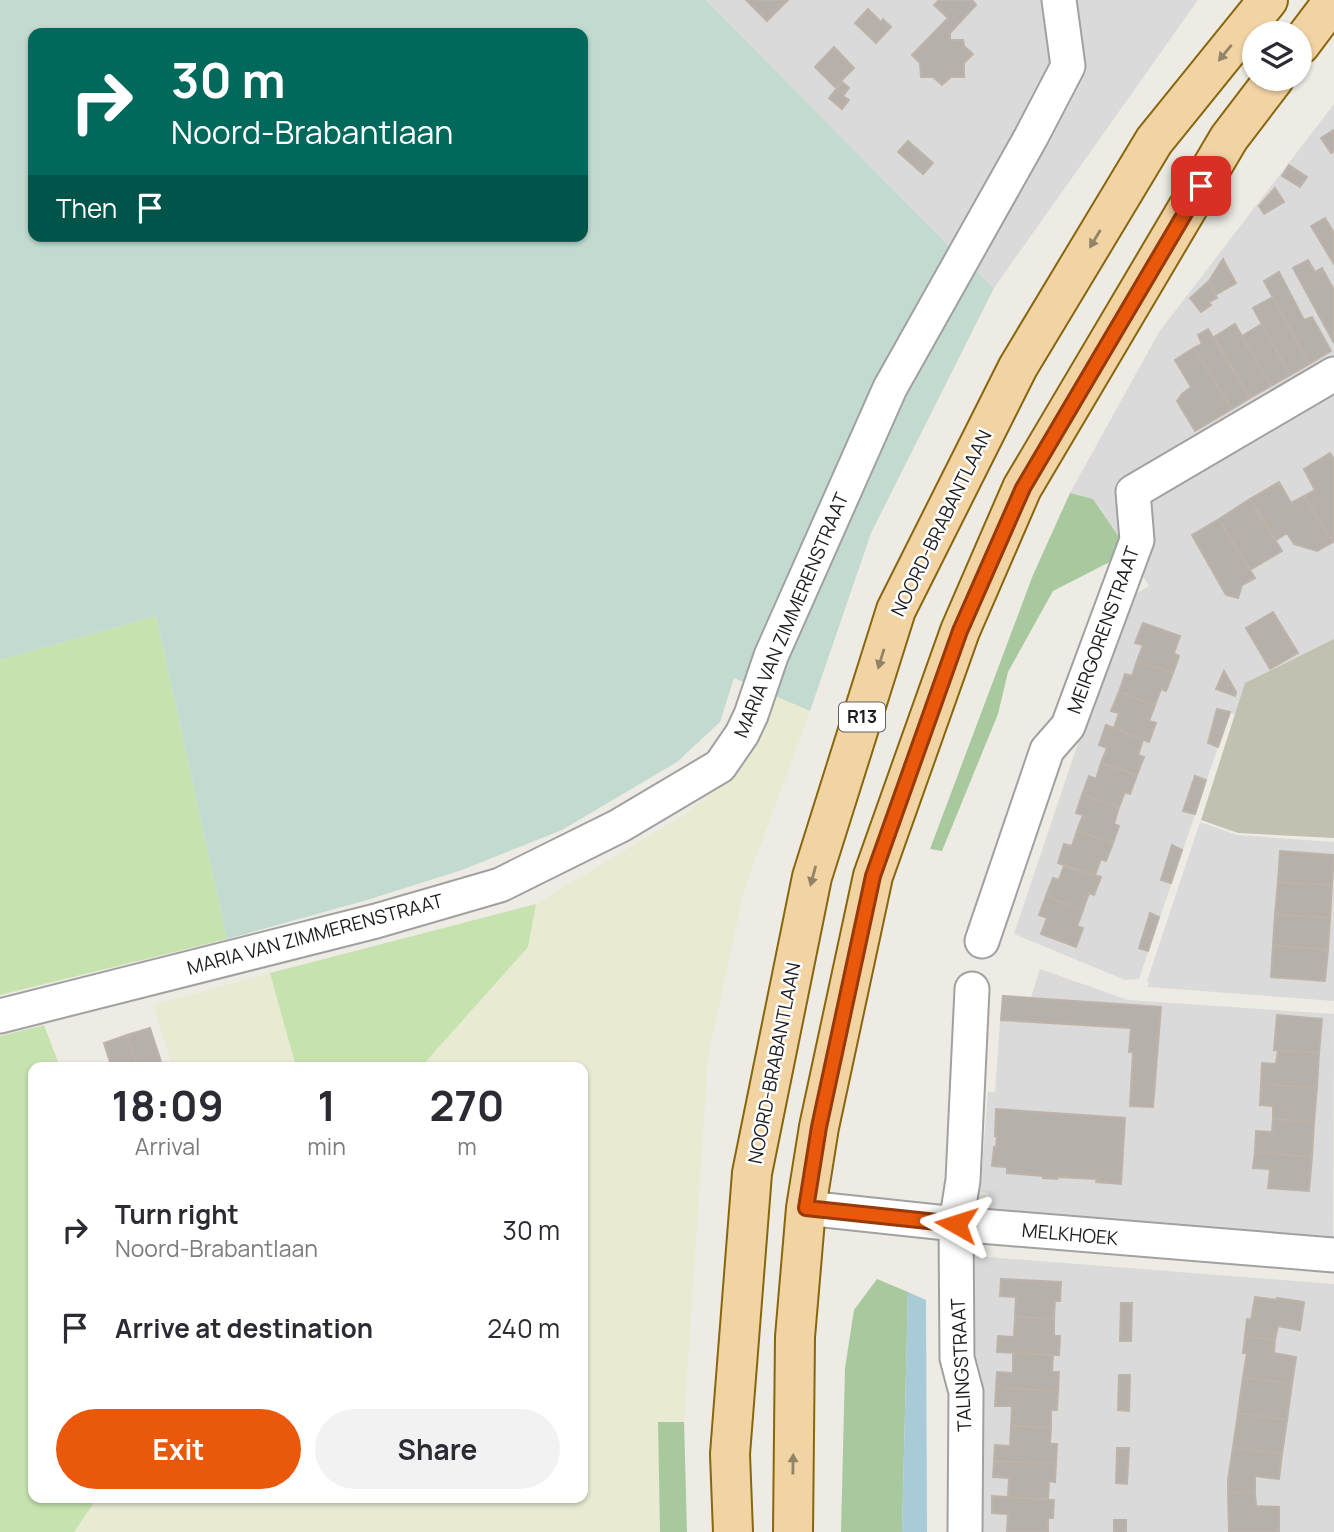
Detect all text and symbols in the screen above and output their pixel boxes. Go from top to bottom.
map controls [1242,21,1312,91]
button: layers [1242,21,1312,91]
one-way arrow [1218,44,1233,61]
text: 30 m [171,46,286,113]
icon: right [56,56,147,147]
text: Noord-Brabantlaan [171,110,453,154]
pin [1171,156,1231,216]
icon: arrive [1182,167,1220,205]
icon: arrive [131,189,169,227]
text: Then [56,190,117,226]
one-way arrow [1089,229,1101,248]
street label: NOORD-BRABANTLAAN [885,425,997,621]
street label: MARIA VAN ZIMMERENSTRAAT [727,488,855,742]
street label: MEIRGORENSTRAAT [1061,542,1146,717]
one-way arrow [875,649,885,670]
road number: R13 [839,702,885,732]
one-way arrow [807,865,818,887]
street label: MARIA VAN ZIMMERENSTRAAT [184,887,446,981]
street label: NOORD-BRABANTLAAN [742,960,806,1166]
text: 18:09 [112,1076,224,1134]
text: 1 [317,1076,336,1134]
text: 270 [429,1076,504,1134]
text: Arrival [135,1130,200,1162]
text: min [307,1130,346,1162]
text: m [457,1130,477,1162]
position arrow [919,1187,993,1261]
text: Turn right [115,1196,239,1232]
icon: right [56,1211,94,1249]
text: 30 m [503,1212,560,1248]
street label: MELKHOEK [1021,1217,1120,1251]
text: Noord-Brabantlaan [115,1232,318,1264]
street label: TALINGSTRAAT [944,1297,977,1432]
icon: arrive [56,1309,94,1347]
text: Arrive at destination [115,1310,373,1346]
text: 240 m [487,1310,560,1346]
button: Exit [56,1409,301,1489]
button: Share [315,1409,560,1489]
one-way arrow [788,1453,799,1475]

